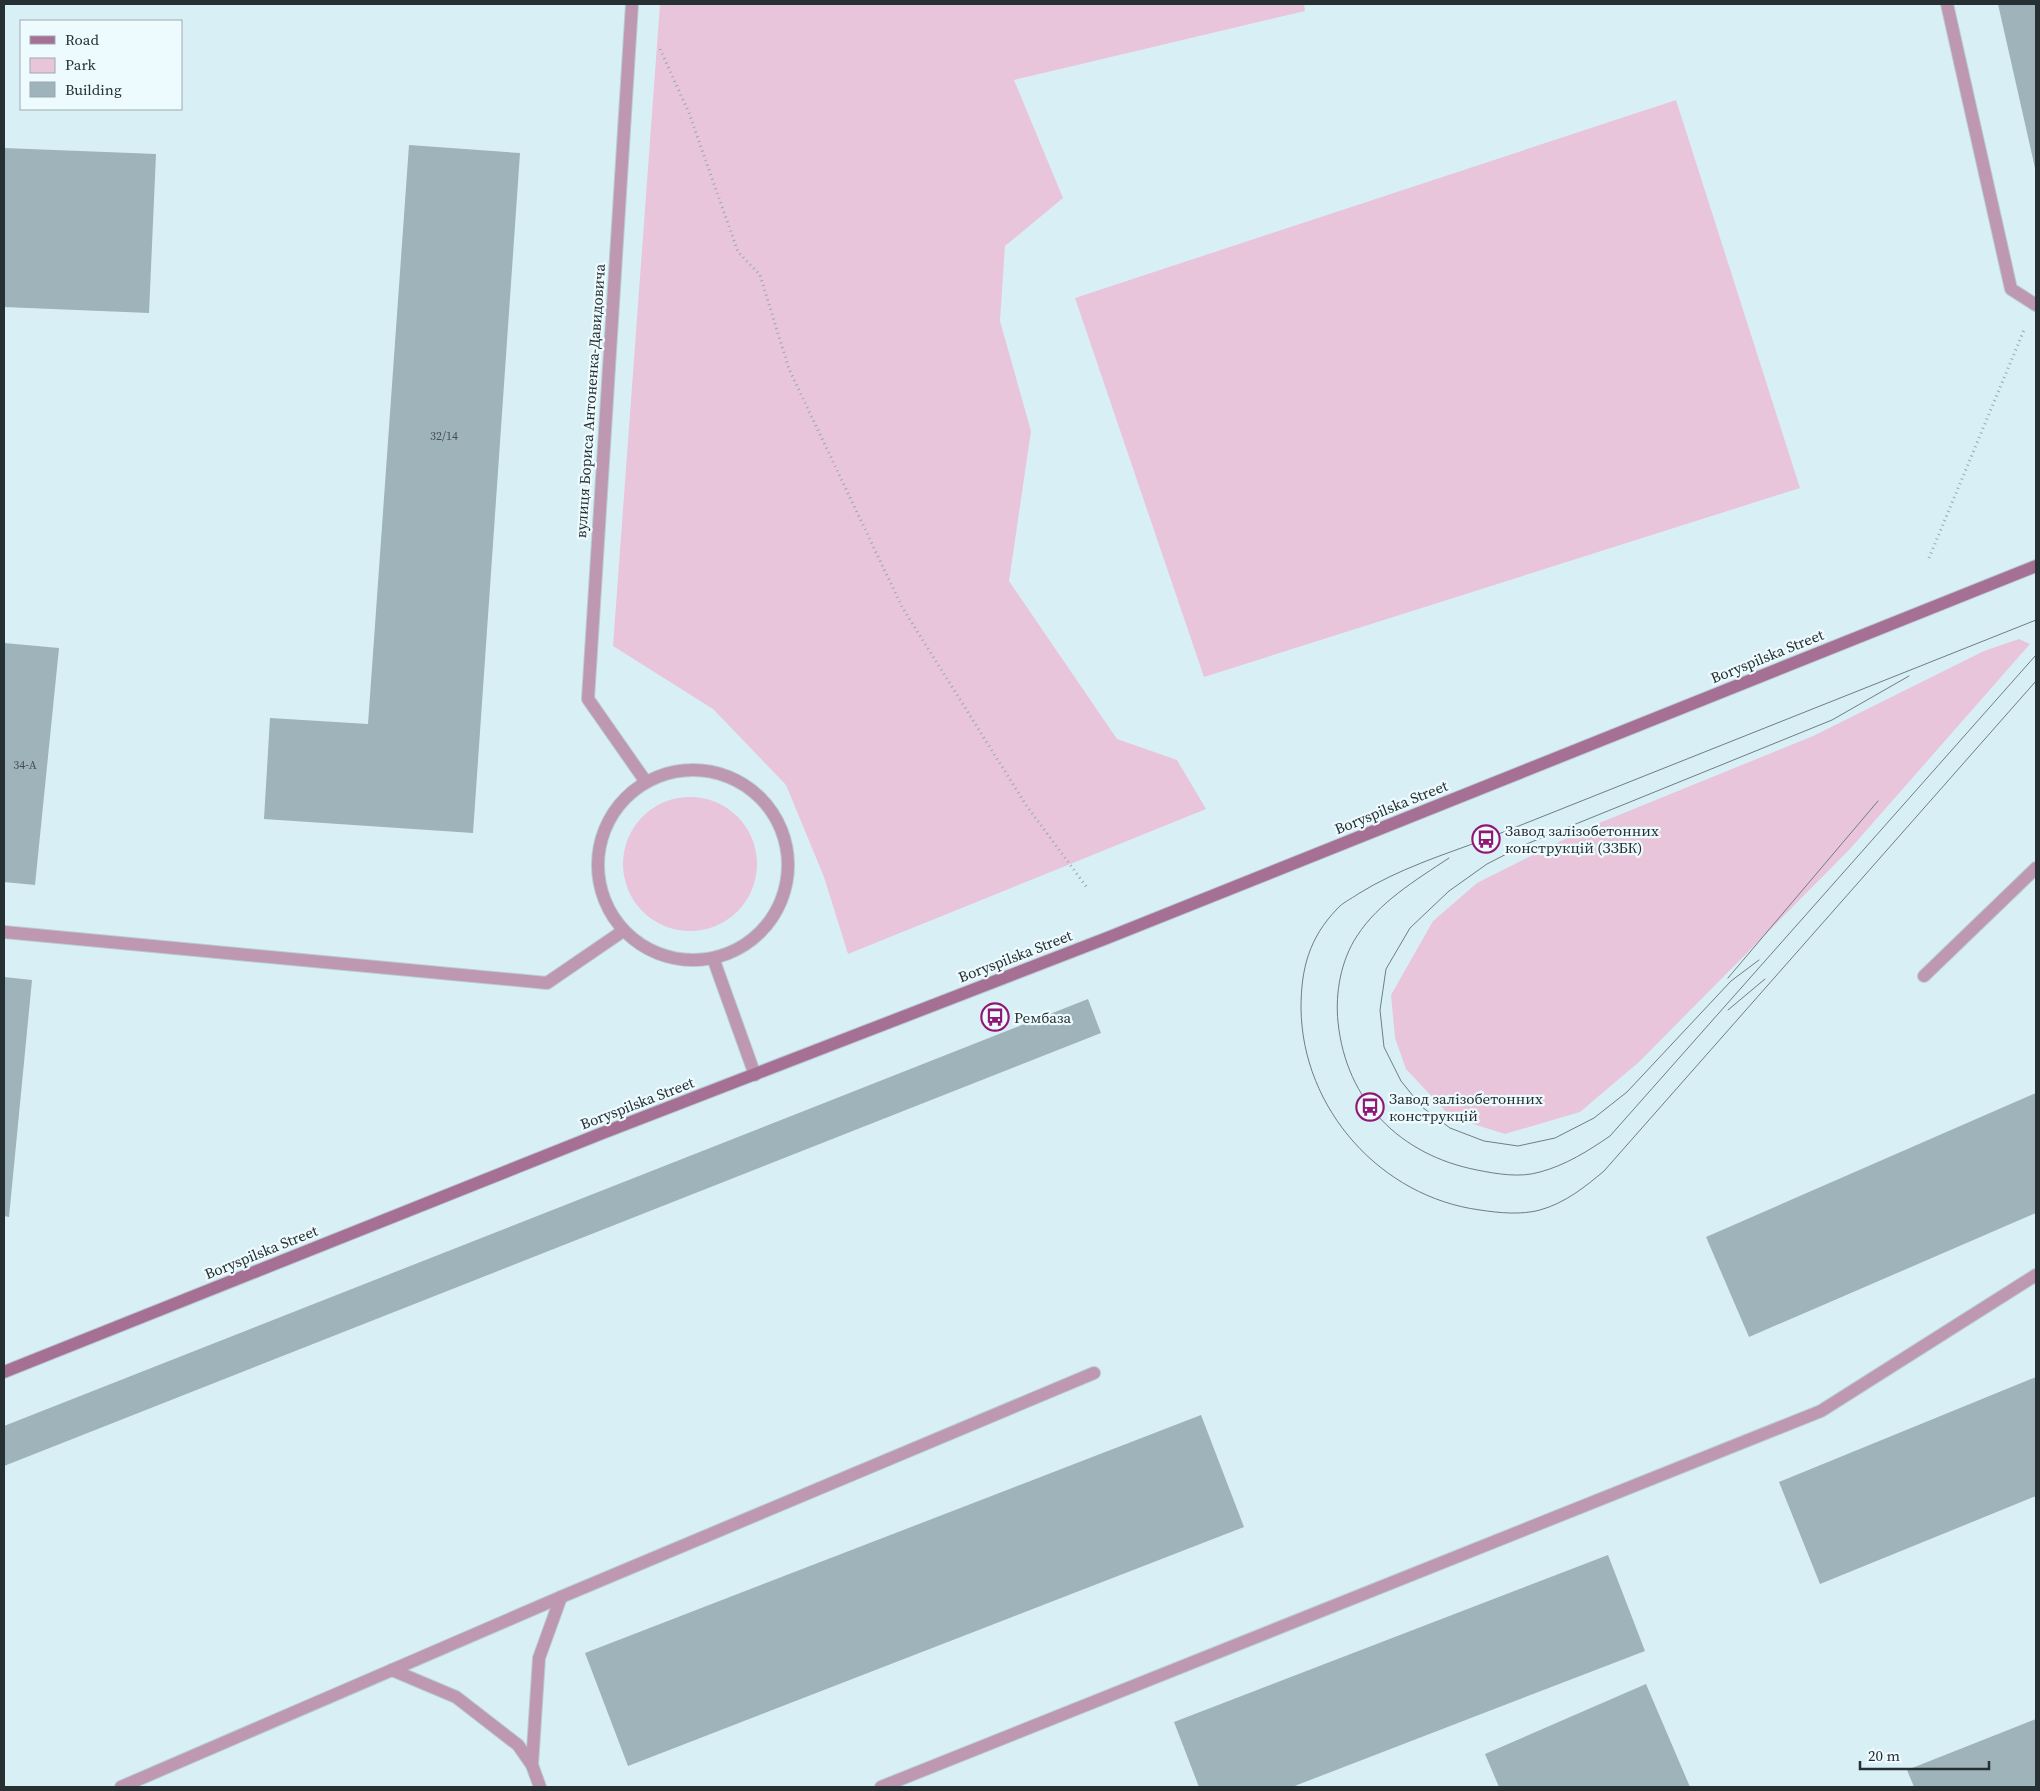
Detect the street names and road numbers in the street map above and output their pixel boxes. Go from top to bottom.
street label: вулиця Бориса Антоненка-Давидовича [570,263,610,539]
street label: Boryspilska Street [1707,624,1827,688]
street label: Boryspilska Street [1331,775,1451,839]
street label: Boryspilska Street [955,925,1075,987]
street label: Boryspilska Street [577,1072,697,1134]
street label: Boryspilska Street [201,1220,321,1284]

